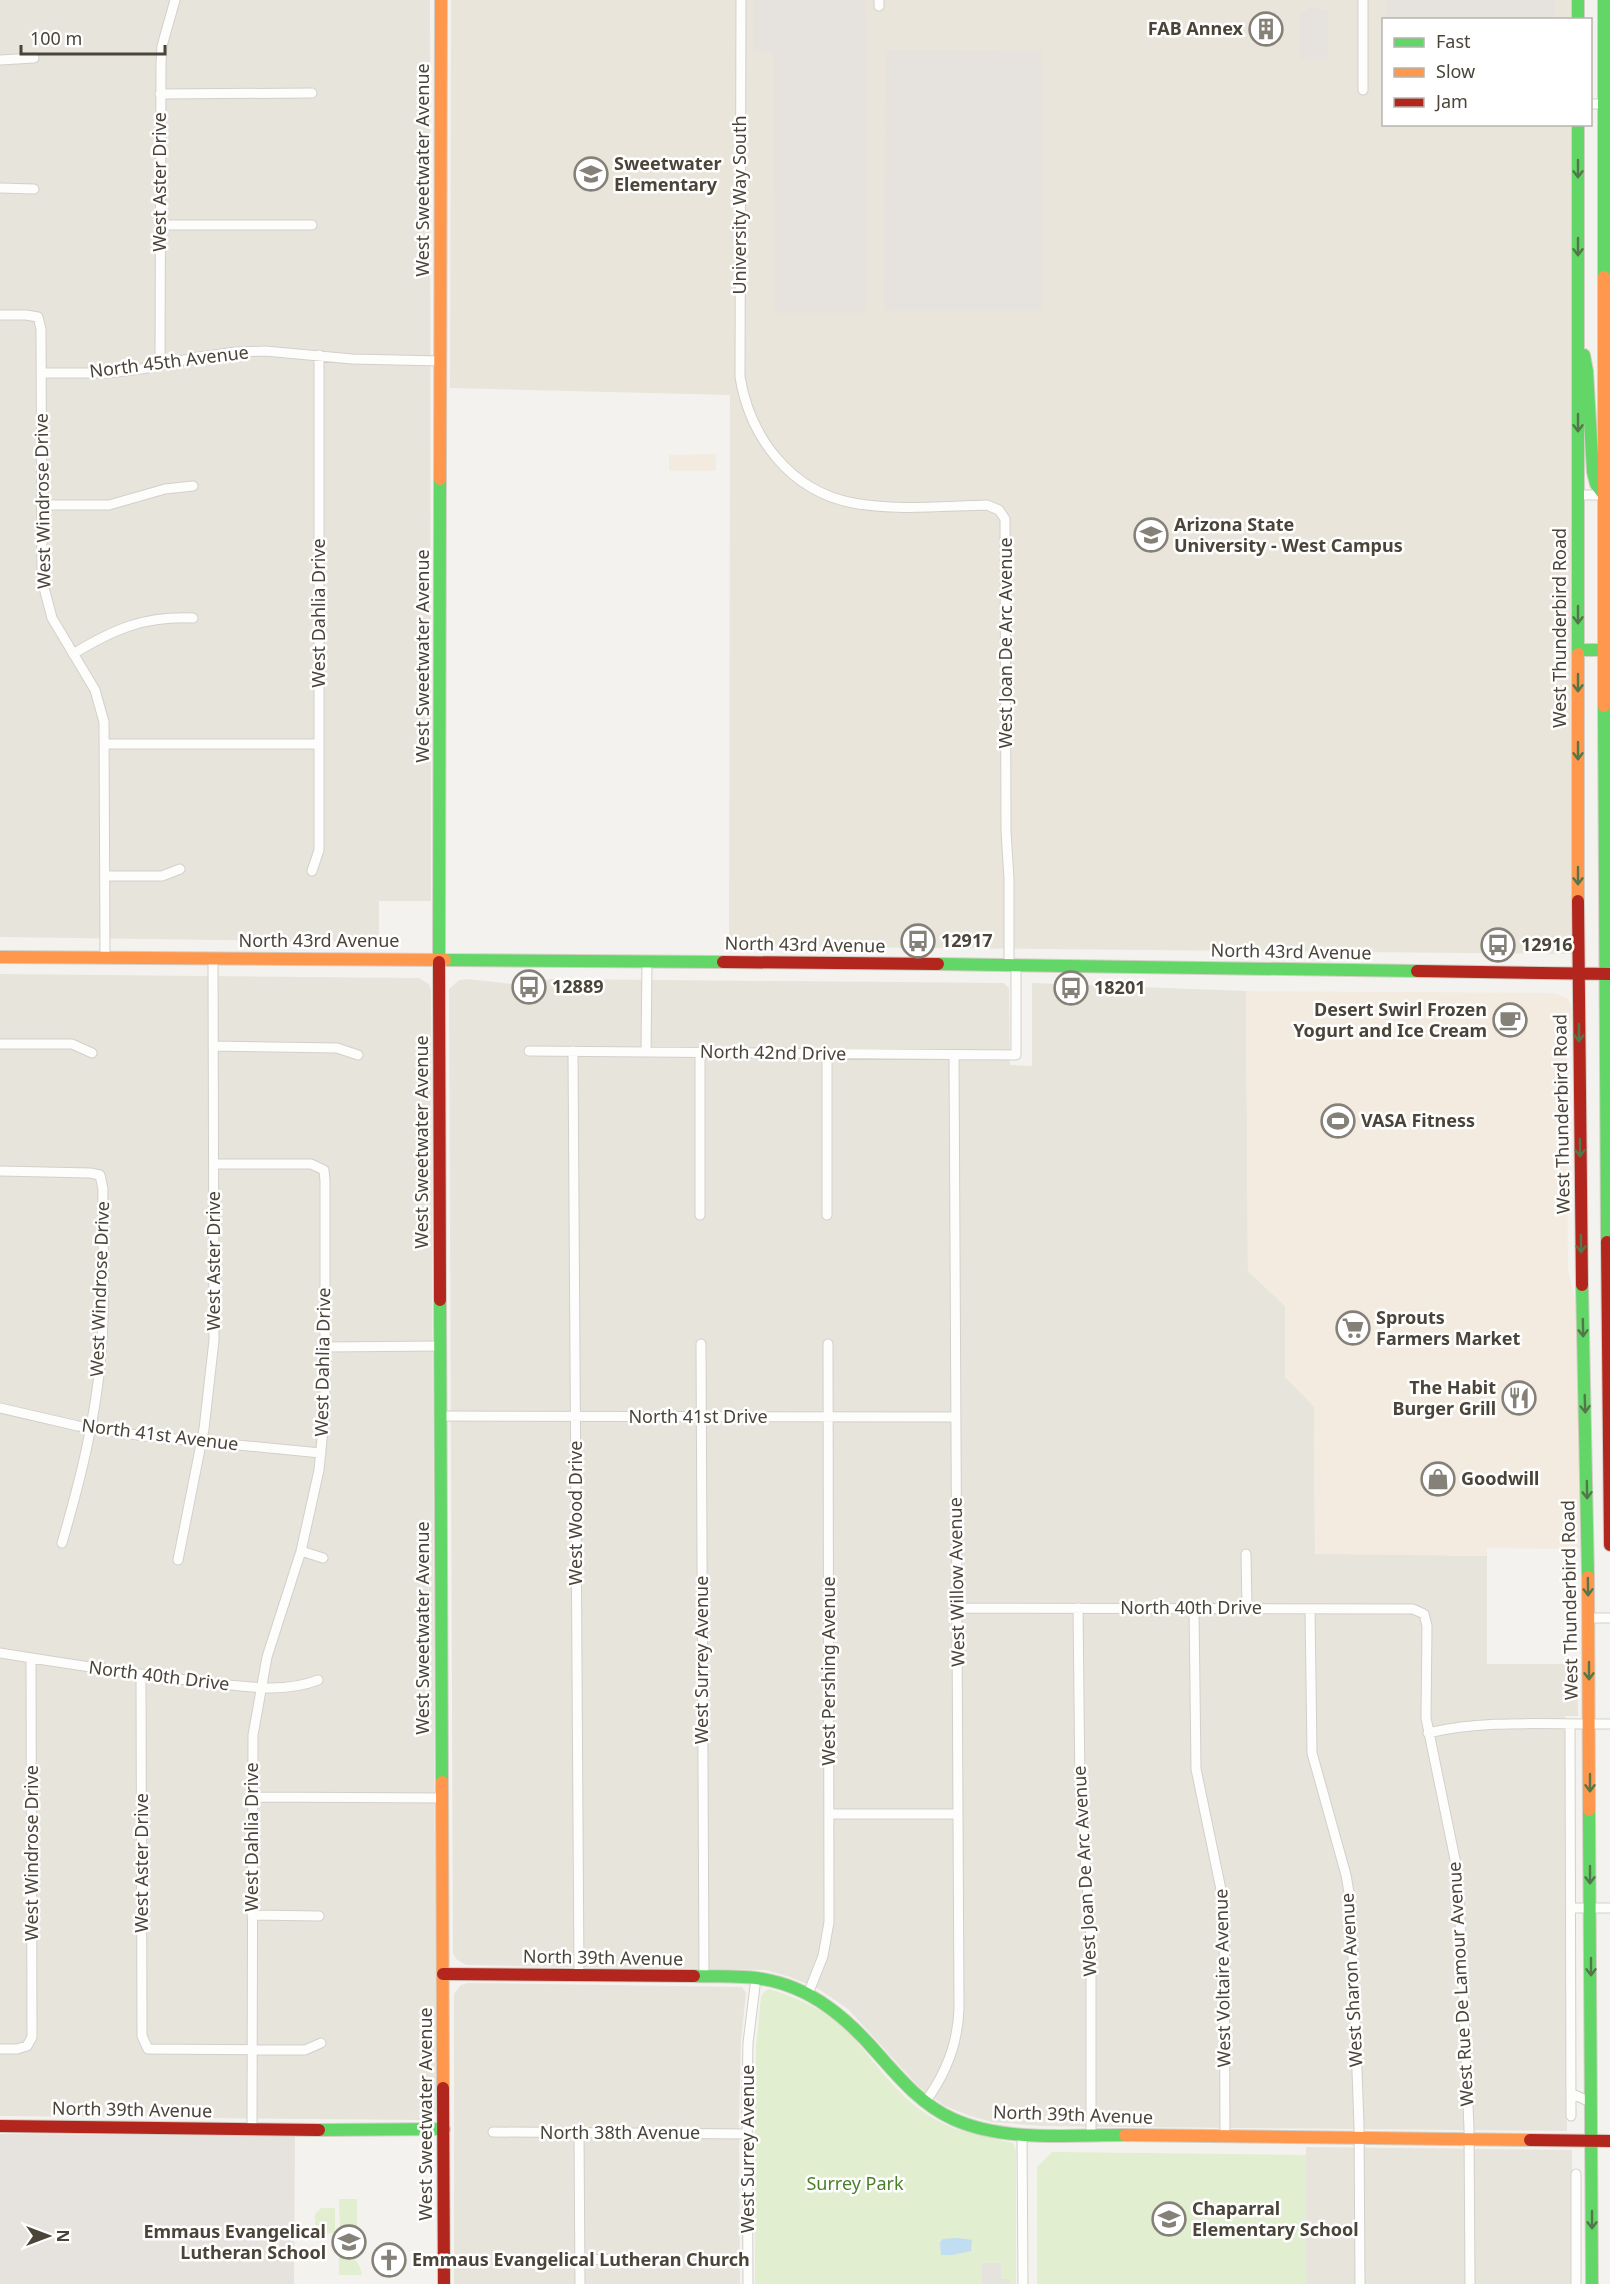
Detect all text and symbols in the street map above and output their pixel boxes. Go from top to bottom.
building icon: FAB Annex [1248,11,1284,47]
place label: FAB Annex [1148,16,1244,40]
scale bar [21,18,165,56]
legend [1382,18,1592,126]
text: 100 m [30,26,82,50]
text: Fast [1436,29,1471,53]
text: Slow [1436,59,1475,83]
street label: West Sweetwater Avenue [410,63,434,277]
text: Jam [1434,89,1468,113]
street label: West Aster Drive [147,112,171,252]
street label: University Way South [727,115,751,295]
place label: Sweetwater Elementary [614,151,721,196]
school or university icon: Sweetwater Elementary [573,156,609,192]
one-way arrow [1572,159,1584,179]
one-way arrow [1572,237,1584,257]
street label: North 45th Avenue [88,339,250,383]
one-way arrow [1572,412,1584,432]
street label: West Windrose Drive [28,413,56,589]
place label: Arizona State University - West Campus [1174,512,1403,557]
school or university icon: Arizona State University - West Campus [1133,517,1169,553]
street label: West Thunderbird Road [1547,528,1571,728]
street label: West Joan De Arc Avenue [993,537,1017,749]
street label: West Dahlia Drive [306,538,330,688]
street label: West Sweetwater Avenue [410,549,434,763]
one-way arrow [1572,604,1584,624]
one-way arrow [1572,673,1584,693]
one-way arrow [1572,740,1584,760]
one-way arrow [1572,865,1584,885]
bus stop icon: 12917 [900,923,936,959]
bus stop icon: 12916 [1480,927,1516,963]
street label: North 43rd Avenue [239,928,399,952]
place label: 12917 [941,928,992,952]
street label: North 43rd Avenue [724,931,886,957]
place label: 12916 [1521,932,1572,956]
street label: North 43rd Avenue [1210,938,1372,964]
bus stop icon: 12889 [511,969,547,1005]
bus stop icon: 18201 [1053,970,1089,1006]
place label: 12889 [552,974,603,998]
place label: 18201 [1094,975,1145,999]
place label: Desert Swirl Frozen Yogurt and Ice Cream [1293,997,1487,1042]
cafe icon: Desert Swirl Frozen Yogurt and Ice Cream [1492,1002,1528,1038]
street label: West Thunderbird Road [1547,1014,1575,1214]
one-way arrow [1573,1022,1585,1042]
street label: West Sweetwater Avenue [409,1035,433,1249]
street label: North 42nd Drive [700,1039,846,1065]
sports icon: VASA Fitness [1320,1103,1356,1139]
place label: VASA Fitness [1361,1108,1475,1132]
one-way arrow [1574,1138,1585,1158]
street label: West Aster Drive [201,1191,225,1331]
street label: West Windrose Drive [84,1201,114,1377]
one-way arrow [1575,1233,1587,1253]
street label: West Dahlia Drive [309,1287,335,1437]
place label: Sprouts Farmers Market [1376,1305,1520,1350]
supermarket icon: Sprouts Farmers Market [1335,1310,1371,1346]
one-way arrow [1577,1318,1589,1338]
place label: The Habit Burger Grill [1392,1375,1496,1420]
restaurant icon: The Habit Burger Grill [1501,1380,1537,1416]
one-way arrow [1579,1394,1591,1414]
street label: North 41st Drive [628,1404,768,1428]
street label: North 41st Avenue [80,1412,240,1456]
street label: West Wood Drive [563,1441,587,1585]
shop icon: Goodwill [1420,1461,1456,1497]
place label: Goodwill [1461,1466,1539,1490]
one-way arrow [1581,1479,1593,1499]
street label: West Willow Avenue [943,1497,969,1667]
street label: West Thunderbird Road [1555,1500,1583,1700]
street label: West Sweetwater Avenue [410,1521,434,1735]
street label: West Surrey Avenue [689,1576,713,1744]
street label: West Pershing Avenue [816,1576,840,1766]
one-way arrow [1582,1577,1594,1597]
street label: North 40th Drive [1120,1595,1262,1619]
street label: North 40th Drive [87,1654,231,1696]
one-way arrow [1583,1661,1595,1681]
street label: West Dahlia Drive [239,1762,263,1912]
street label: West Windrose Drive [19,1765,43,1941]
street label: West Joan De Arc Avenue [1066,1765,1102,1977]
one-way arrow [1584,1772,1596,1792]
street label: West Aster Drive [129,1793,153,1933]
street label: West Rue De Lamour Avenue [1442,1861,1478,2107]
one-way arrow [1584,1864,1596,1884]
street label: West Voltaire Avenue [1208,1888,1236,2068]
street label: West Sharon Avenue [1334,1892,1368,2068]
street label: North 39th Avenue [523,1944,683,1970]
one-way arrow [1585,1956,1597,1976]
street label: West Sweetwater Avenue [413,2007,437,2221]
street label: West Surrey Avenue [735,2065,759,2233]
street label: North 39th Avenue [52,2096,212,2122]
street label: North 39th Avenue [992,2099,1154,2129]
street label: North 38th Avenue [540,2120,700,2144]
park label: Surrey Park [806,2171,904,2195]
place label: Chaparral Elementary School [1192,2196,1359,2241]
school or university icon: Chaparral Elementary School [1151,2201,1187,2237]
north arrow [18,2206,78,2266]
one-way arrow [1586,2209,1598,2229]
place label: Emmaus Evangelical Lutheran School [143,2219,326,2264]
school or university icon: Emmaus Evangelical Lutheran School [331,2224,367,2260]
text: N [52,2229,74,2243]
church icon: Emmaus Evangelical Lutheran Church [371,2242,407,2278]
place label: Emmaus Evangelical Lutheran Church [412,2247,750,2271]

